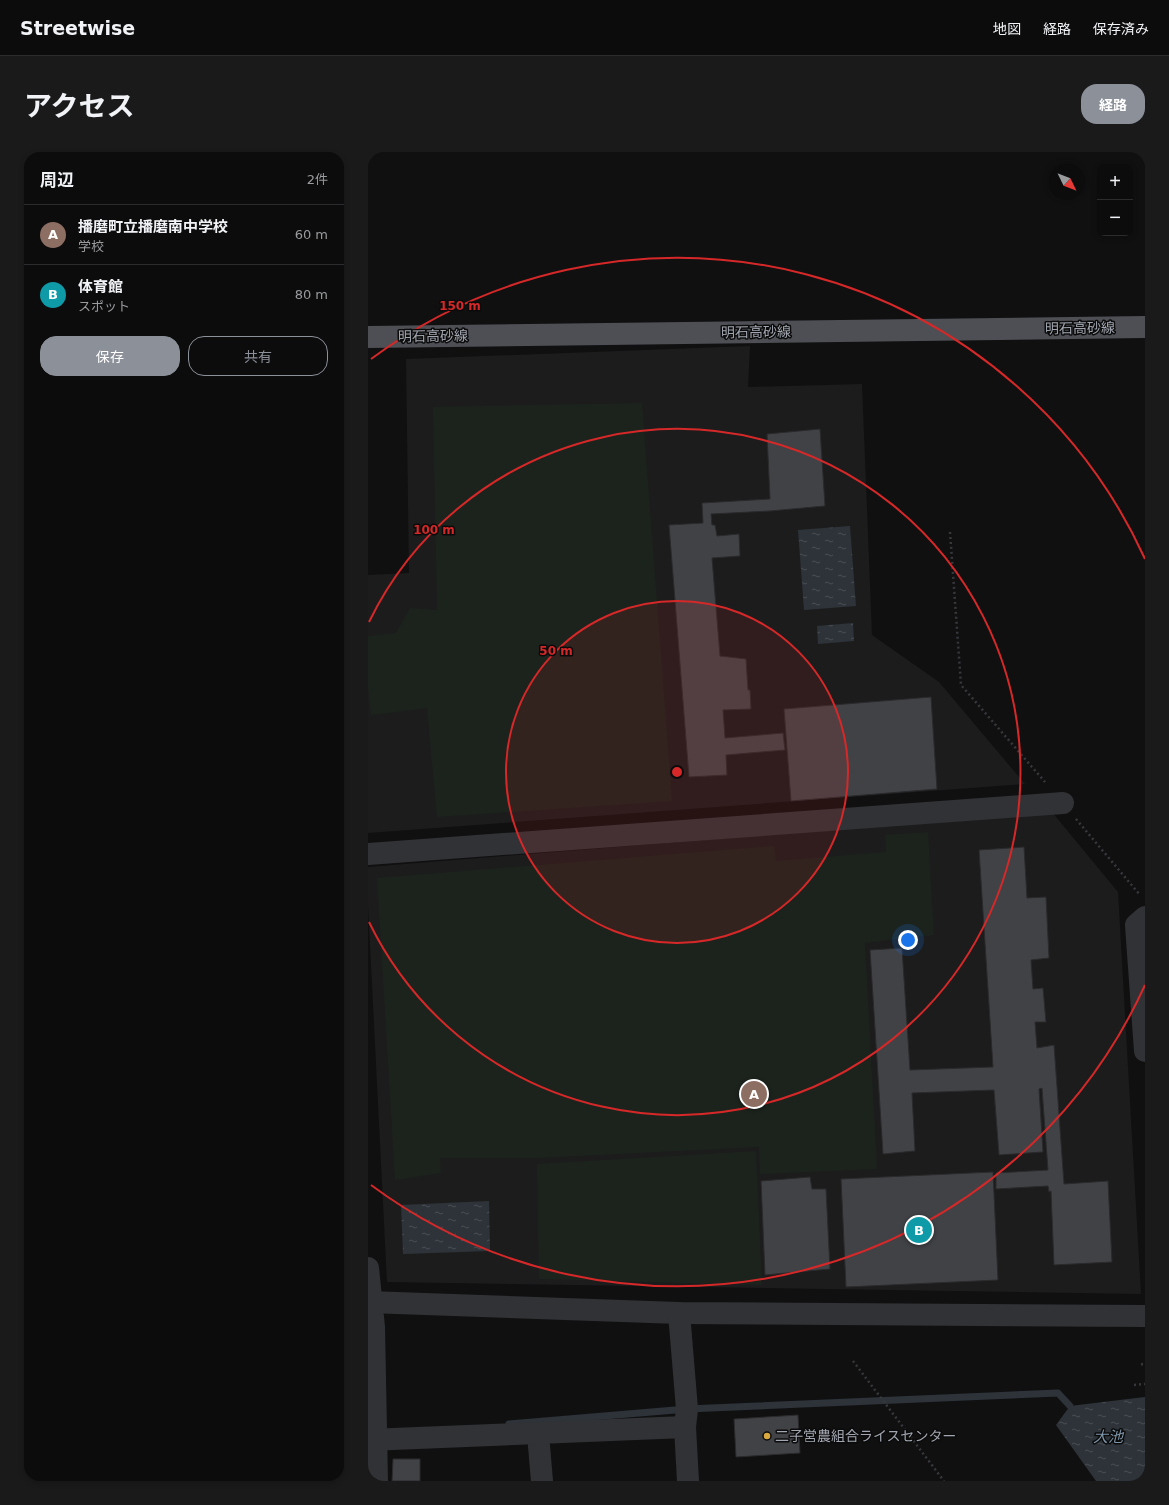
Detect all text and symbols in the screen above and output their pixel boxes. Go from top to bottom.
text: Streetwise [20,17,135,39]
text: 地図 [993,21,1021,37]
text: 経路 [1043,21,1071,37]
text: 保存済み [1093,21,1149,37]
button: 経路 [1081,84,1145,124]
text: アクセス [24,90,135,123]
north arrow [1049,164,1085,200]
map controls [1097,164,1133,236]
button: + [1097,164,1133,200]
text: 周辺 [40,170,74,190]
text: 2件 [307,172,328,187]
button: − [1097,200,1133,236]
text: 播磨町立播磨南中学校 [78,218,228,236]
text: A [48,227,58,242]
text: 60 m [295,227,328,242]
text: 学校 [78,239,104,254]
text: 体育館 [78,278,123,296]
text: B [48,287,58,302]
text: 80 m [295,287,328,302]
text: スポット [78,299,130,314]
text: 150 m [439,299,481,313]
street label: 明石高砂線 [1045,319,1115,337]
street label: 明石高砂線 [721,323,791,341]
street label: 明石高砂線 [398,327,468,345]
button: 保存 [40,336,180,376]
button: 共有 [188,336,328,376]
text: 100 m [413,523,455,537]
text: 50 m [539,644,573,658]
centre of rings [670,765,684,779]
your location [898,930,918,950]
pin: A [741,1079,767,1109]
pin: B [906,1215,932,1245]
place label: 二子営農組合ライスセンター [775,1428,957,1444]
water label: 大池 [1093,1428,1125,1446]
marker: 二子営農組合ライスセンター [762,1431,772,1441]

